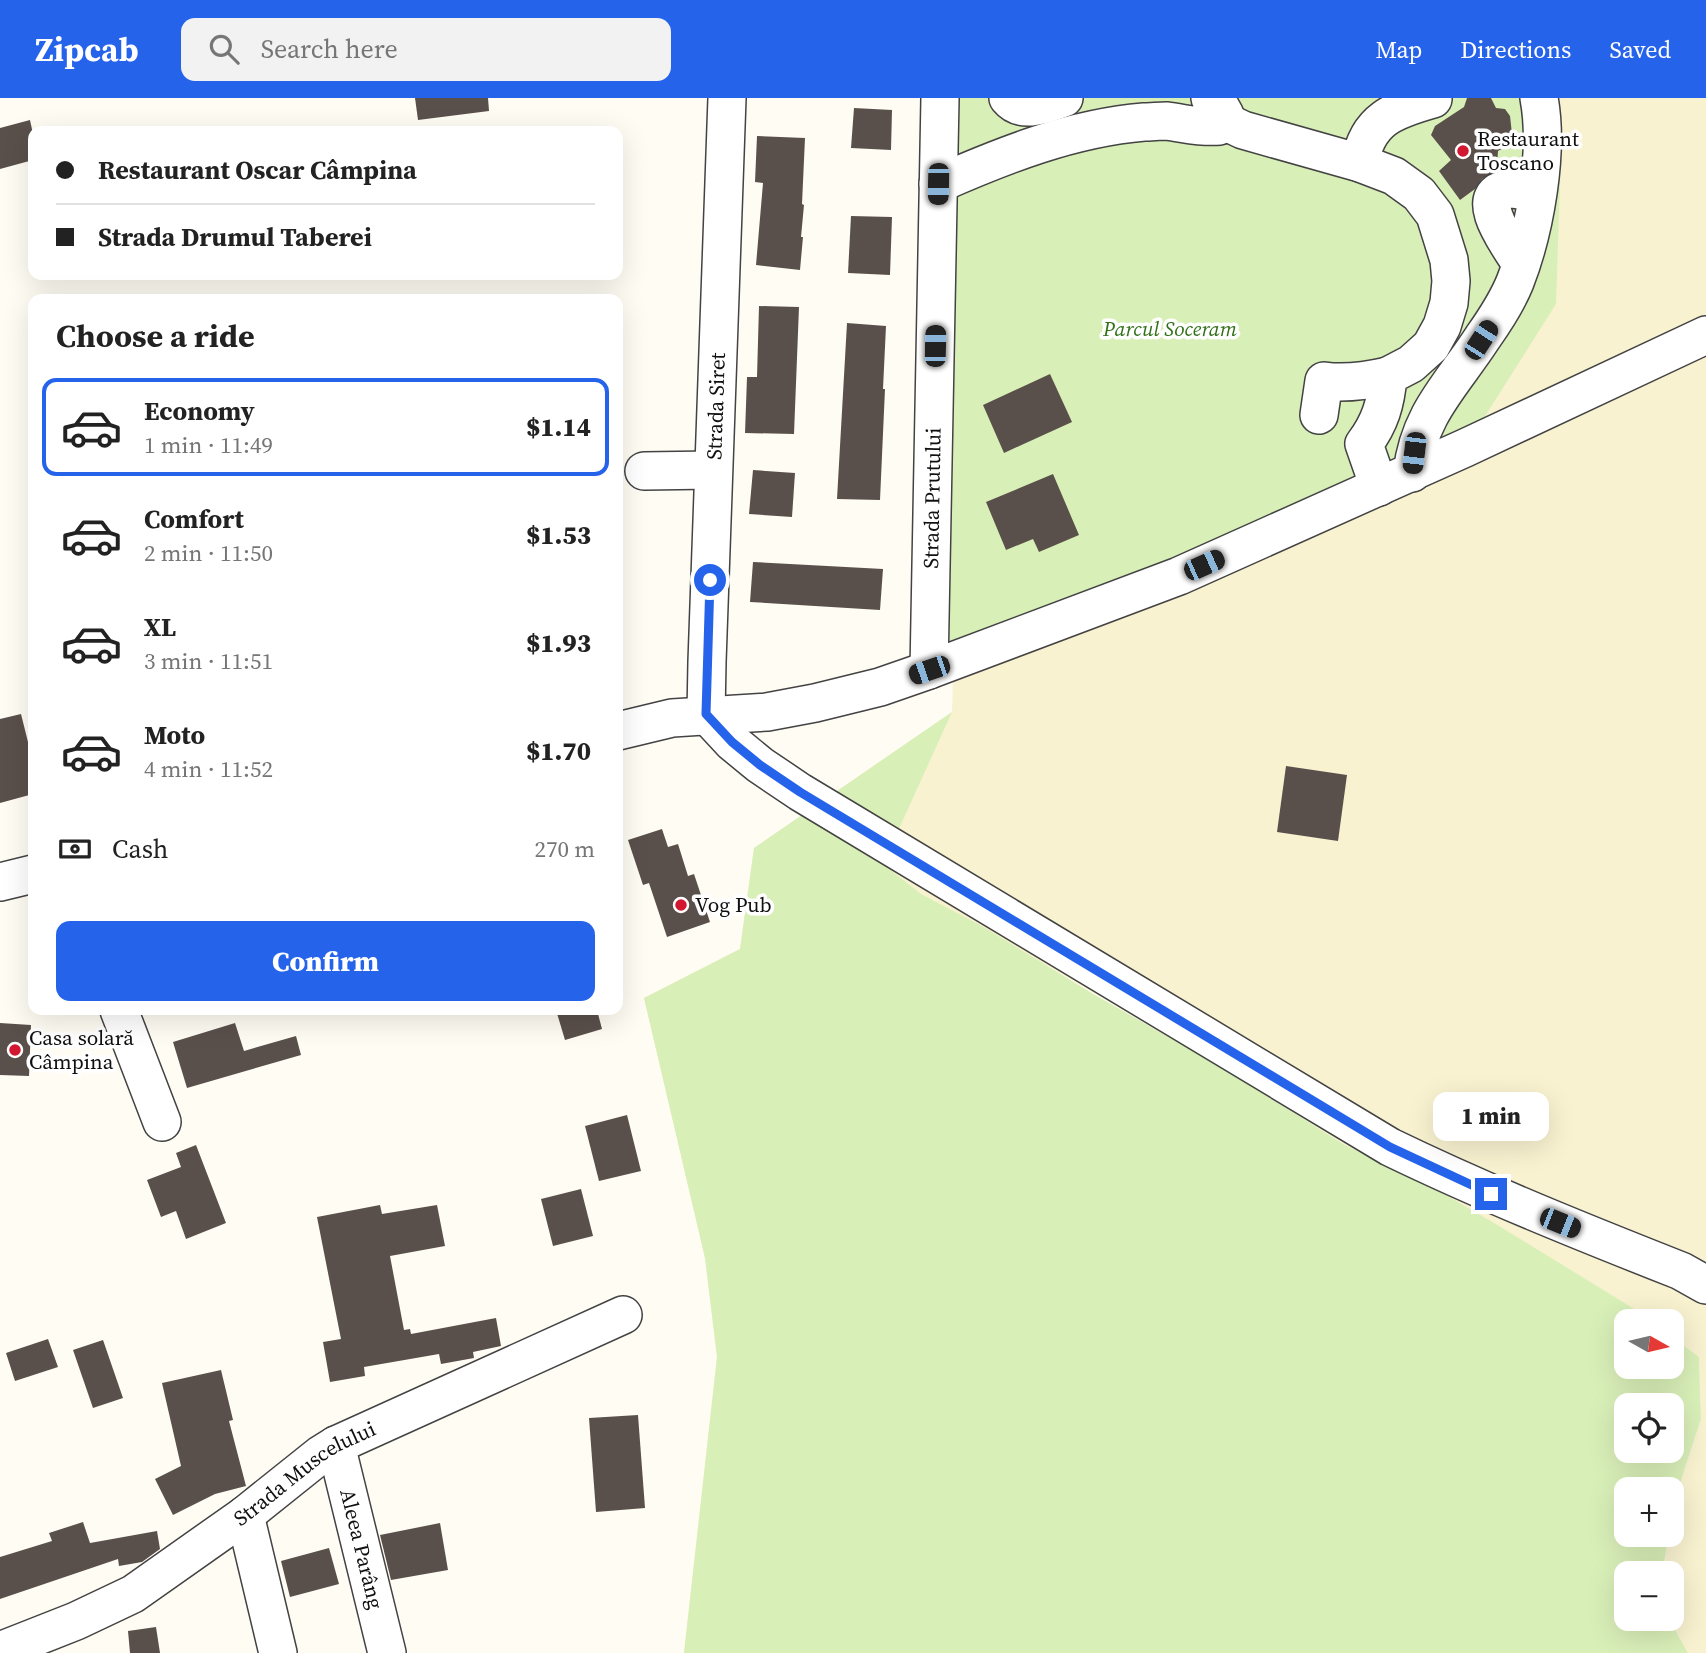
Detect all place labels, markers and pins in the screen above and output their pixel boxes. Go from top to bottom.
place label: Restaurant Toscano [1477,124,1579,177]
marker: Restaurant Toscano [1455,143,1471,159]
place label: Vog Pub [695,890,772,919]
marker: Vog Pub [673,897,689,913]
place label: Casa solară Câmpina [29,1023,134,1076]
marker: Casa solară Câmpina [7,1042,23,1058]

